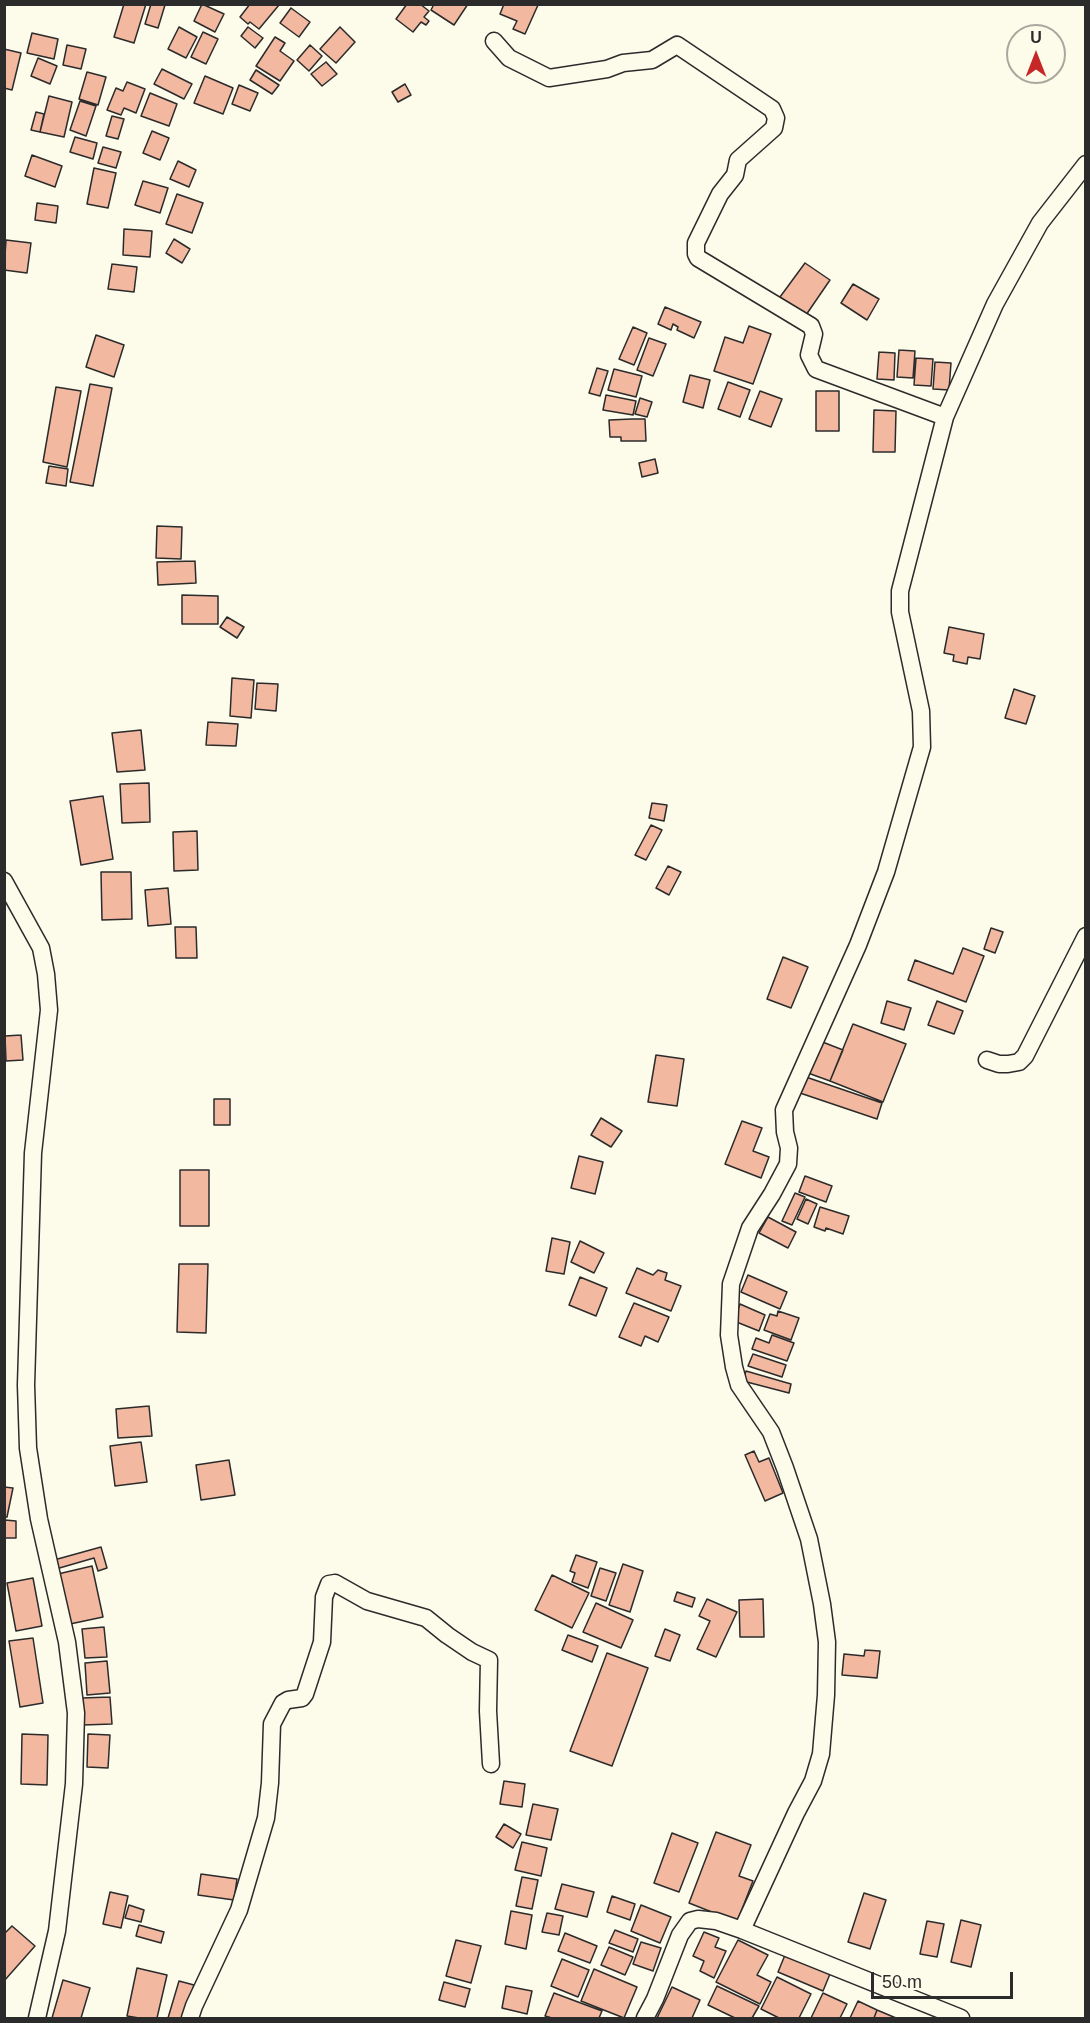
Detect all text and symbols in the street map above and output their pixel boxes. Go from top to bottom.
north arrow [1006,24,1066,84]
text: U [1030,29,1042,46]
scale bar [874,1960,1016,1998]
text: 50 m [882,1972,922,1992]

